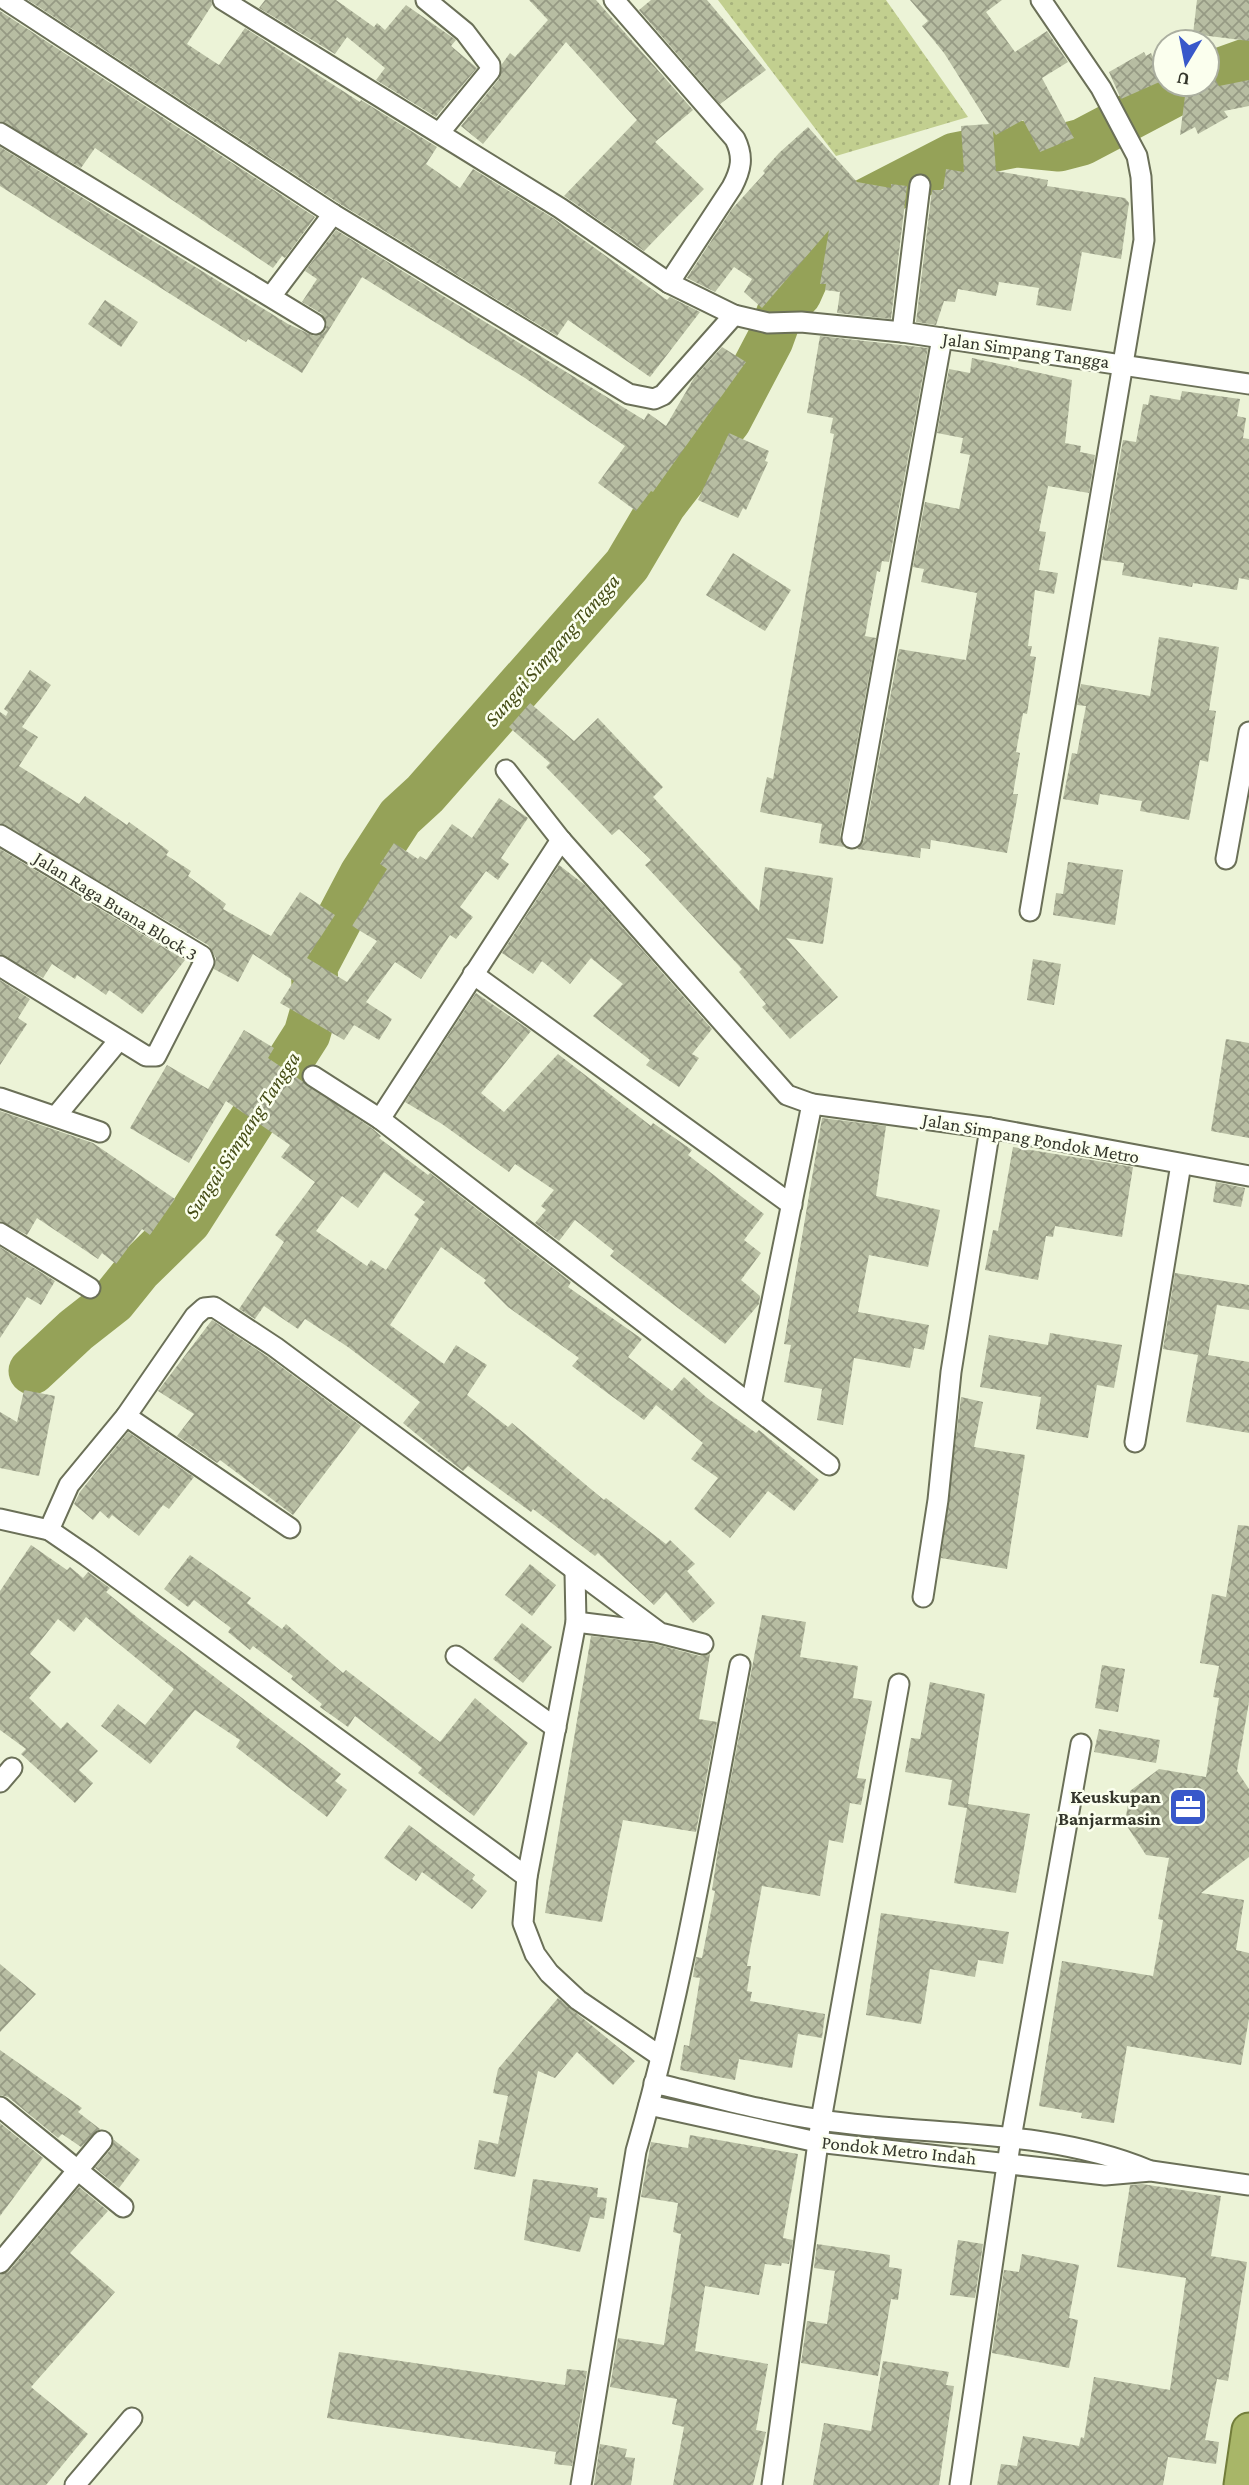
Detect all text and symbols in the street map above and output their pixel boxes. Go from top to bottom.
north arrow [1151,28,1221,98]
text: U [1175,68,1191,91]
street label: Jalan Simpang Tangga [939,328,1111,372]
water label: Sungai Simpang Tangga [479,569,625,731]
street label: Jalan Raga Buana Block 3 [29,846,202,965]
water label: Sungai Simpang Tangga [179,1047,305,1223]
street label: Jalan Simpang Pondok Metro [919,1108,1141,1167]
place label: Keuskupan Banjarmasin [1058,1786,1161,1830]
office icon: Keuskupan Banjarmasin [1167,1786,1209,1828]
street label: Pondok Metro Indah [821,2131,977,2169]

